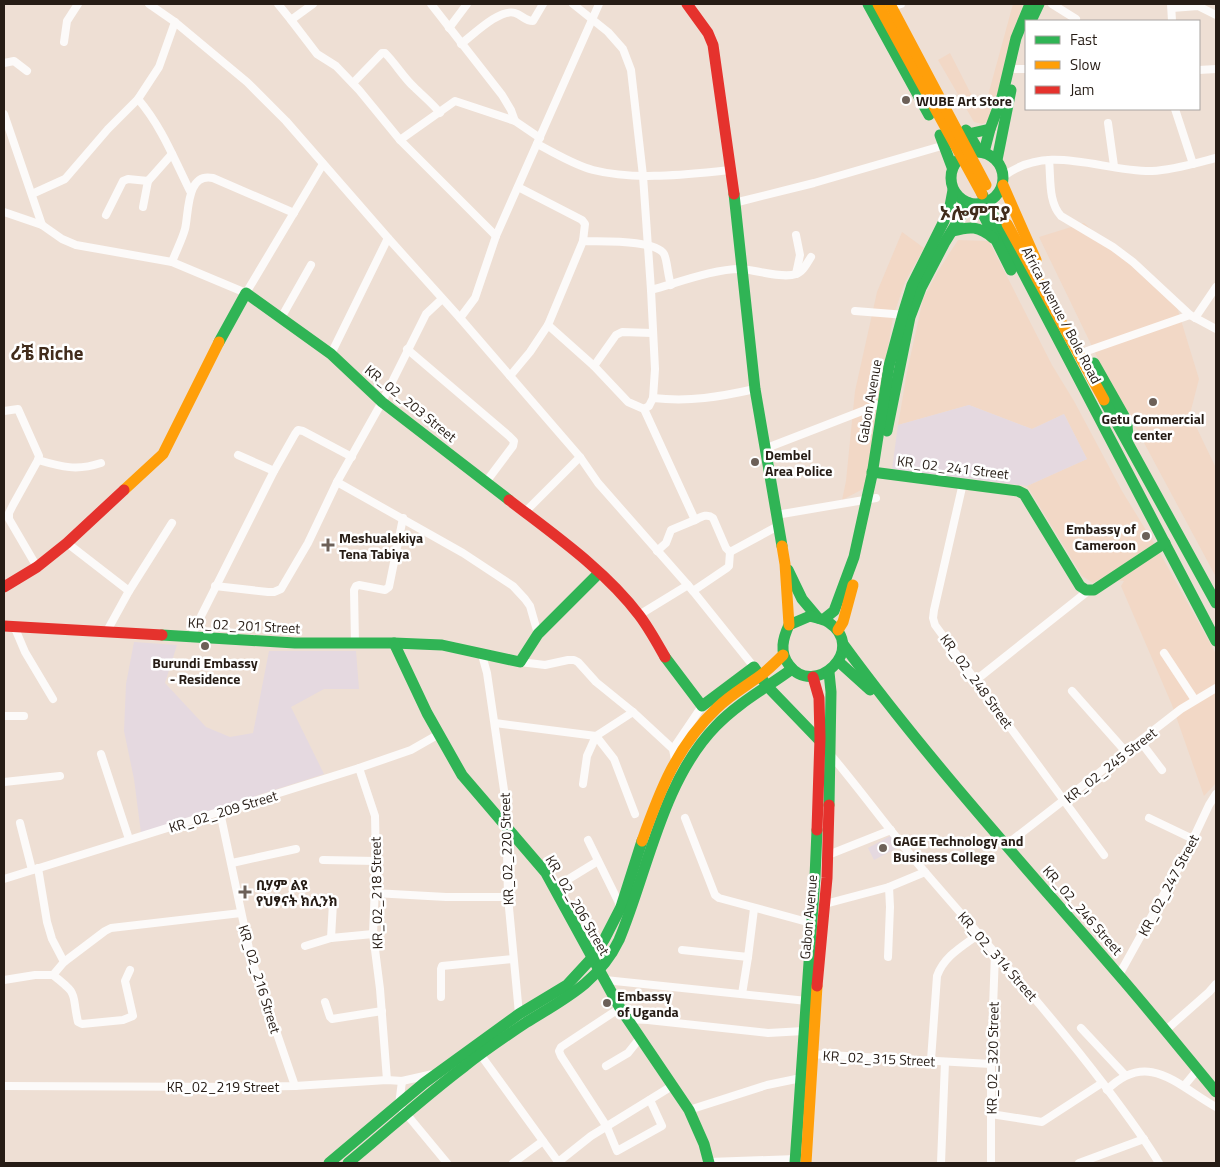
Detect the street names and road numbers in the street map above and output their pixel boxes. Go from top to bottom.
street label: Africa Avenue / Bole Road [1017,243,1107,387]
street label: Gabon Avenue [851,357,887,445]
street label: KR_02_203 Street [361,359,461,447]
street label: KR_02_241 Street [896,450,1010,484]
street label: KR_02_201 Street [187,612,301,638]
street label: KR_02_248 Street [935,629,1019,733]
street label: KR_02_245 Street [1059,722,1161,808]
street label: KR_02_209 Street [166,784,280,838]
street label: KR_02_220 Street [494,792,518,906]
street label: KR_02_247 Street [1132,830,1204,940]
street label: KR_02_218 Street [365,836,387,950]
street label: KR_02_206 Street [541,851,615,959]
street label: KR_02_246 Street [1038,861,1128,959]
street label: Gabon Avenue [794,874,822,960]
street label: KR_02_314 Street [953,907,1043,1005]
street label: KR_02_216 Street [233,922,287,1036]
street label: KR_02_320 Street [981,1001,1003,1115]
street label: KR_02_315 Street [822,1045,936,1071]
street label: KR_02_219 Street [167,1076,279,1097]

